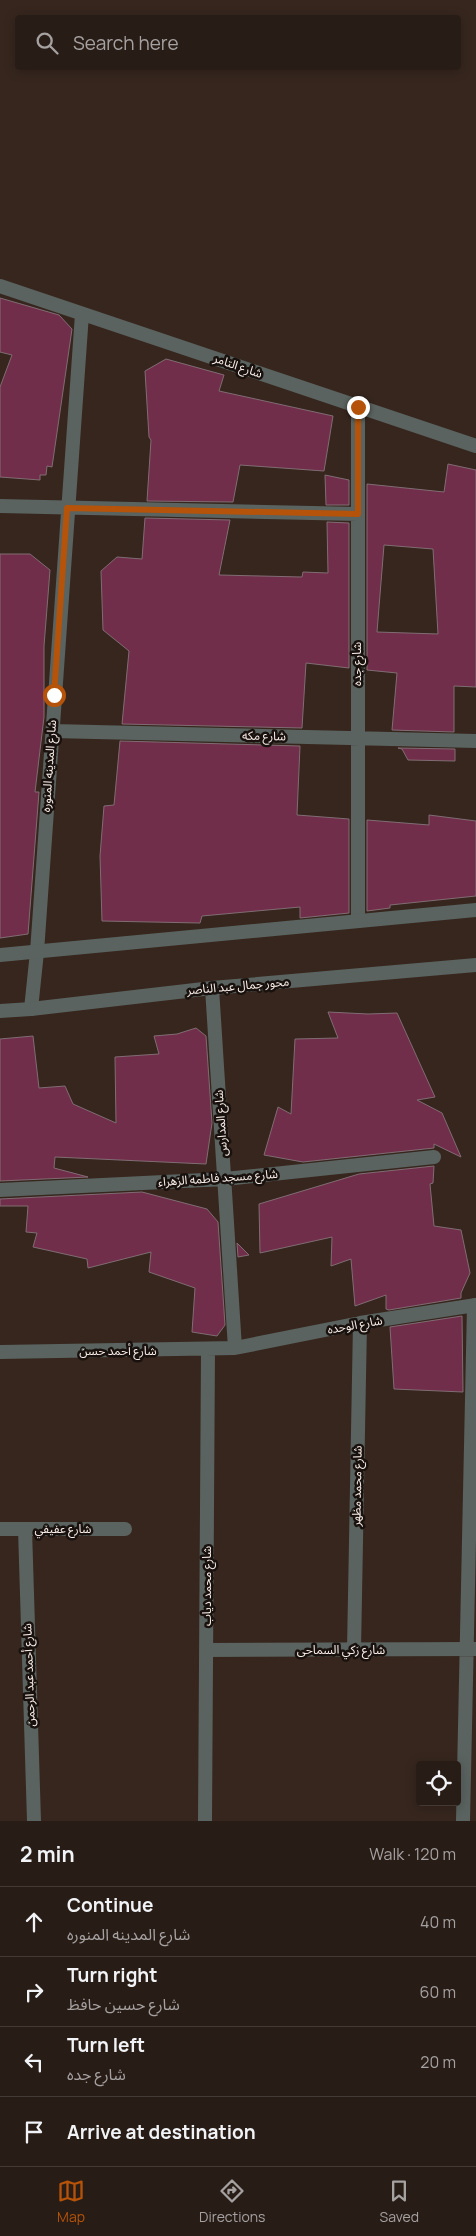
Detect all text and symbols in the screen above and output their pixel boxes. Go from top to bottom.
search box [15,15,461,70]
icon: search [33,29,61,57]
text: Search here [73,30,179,56]
street label: شارع التامر [210,349,265,383]
route end [347,396,370,419]
street label: شارع جده [348,642,366,686]
route start [43,684,66,707]
street label: شارع المدينه المنوره [37,719,61,813]
street label: شارع مكه [242,727,286,745]
street label: محور جمال عبد الناصر [185,973,290,999]
street label: شارع المدارس [210,1089,232,1157]
street label: شارع مسجد فاطمه الزهراء [157,1165,279,1191]
street label: شارع الوحده [326,1311,384,1339]
street label: شارع أحمد حسن [79,1342,157,1360]
street label: شارع محمد مظهر [347,1445,367,1528]
street label: شارع عفيفي [34,1520,92,1539]
street label: شارع محمد دياب [198,1546,216,1626]
street label: شارع أحمد عبد الرحمن [18,1623,40,1727]
street label: شارع زكي السماحى [297,1641,385,1660]
map controls [416,1761,461,1806]
button: locate [416,1761,461,1806]
text: 2 min [20,1840,75,1868]
text: Walk · 120 m [369,1843,456,1865]
text: Continue [67,1892,153,1918]
icon: ahead [20,1908,48,1936]
text: 40 m [420,1911,456,1933]
text: شارع المدينه المنوره [67,1923,190,1945]
text: Turn right [67,1962,157,1988]
icon: right [20,1978,48,2006]
text: 60 m [420,1981,456,2003]
text: شارع حسين حافظ [67,1993,180,2015]
text: Turn left [67,2032,145,2058]
icon: left [20,2048,48,2076]
text: 20 m [420,2051,456,2073]
text: شارع جده [67,2063,126,2085]
icon: arrive [20,2118,48,2146]
text: Arrive at destination [67,2119,256,2145]
tab: Map [57,2177,85,2226]
tab: Directions [199,2177,265,2226]
tab: Saved [380,2177,419,2226]

